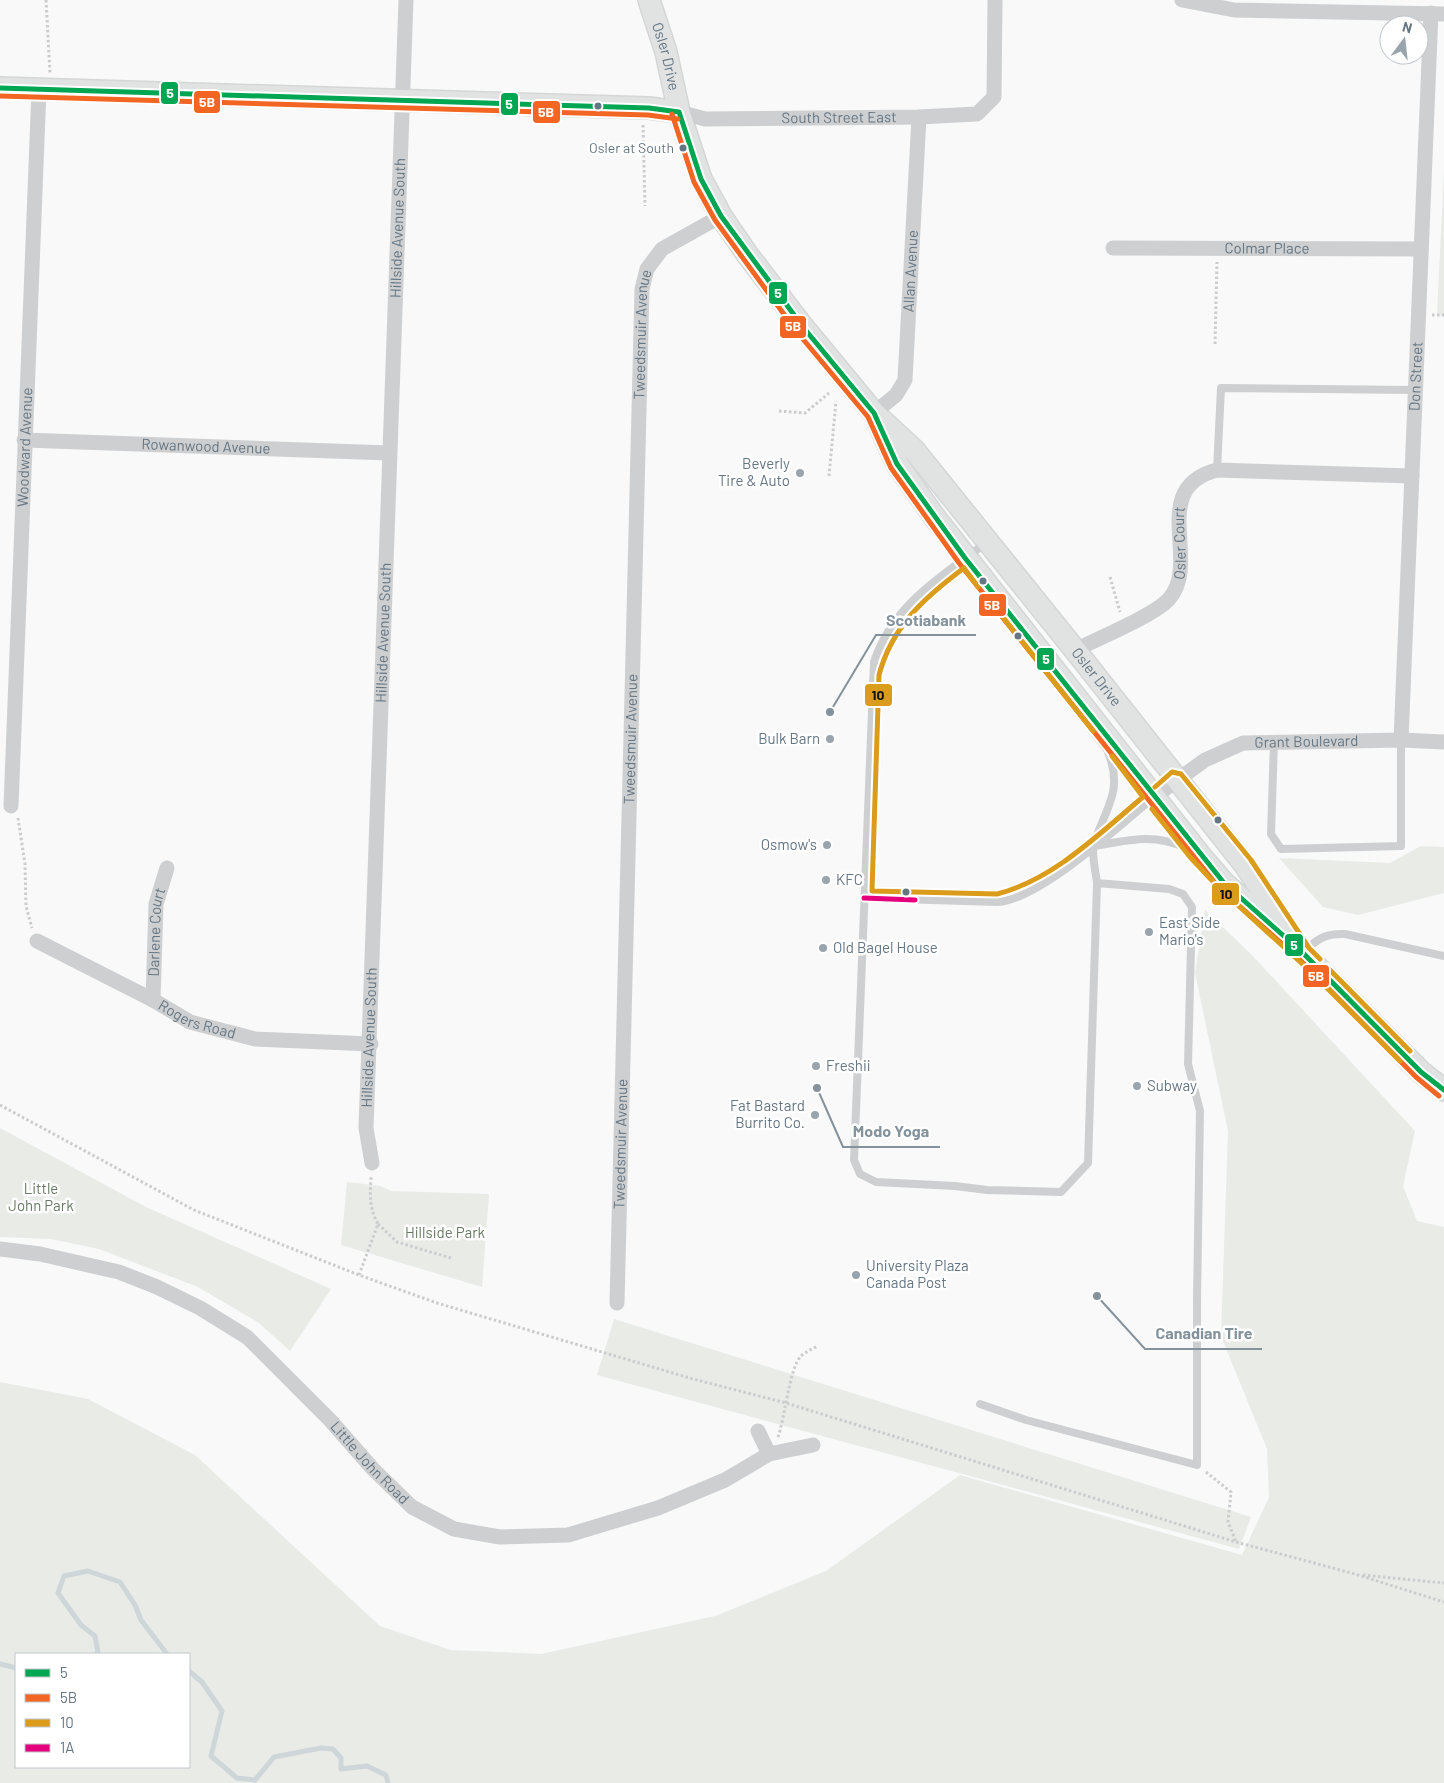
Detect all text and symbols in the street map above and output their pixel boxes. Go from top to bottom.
north arrow [1379,15,1429,65]
text: N [1401,18,1414,36]
street label: Osler Drive [649,20,684,92]
line badge: 5 [160,81,179,105]
text: 5 [166,84,174,101]
line badge: 5B [193,90,221,114]
line badge: 5 [500,92,519,116]
text: 5B [199,93,215,110]
text: 5 [505,95,513,112]
line badge: 5B [532,100,561,124]
unlabelled marker [593,101,603,111]
text: 5B [538,103,554,120]
street label: South Street East [781,107,897,126]
place label: Osler at South [589,139,674,156]
marker: Osler at South [678,143,688,153]
street label: Hillside Avenue South [385,158,408,298]
street label: Allan Avenue [899,229,921,313]
street label: Colmar Place [1224,238,1310,257]
street label: Tweedsmuir Avenue [629,267,655,400]
line badge: 5 [768,281,788,305]
text: 5 [774,284,782,301]
line badge: 5B [779,315,807,339]
text: 5B [785,317,801,334]
street label: Don Street [1405,341,1425,411]
street label: Woodward Avenue [13,387,35,507]
street label: Rowanwood Avenue [141,434,271,457]
place label: Beverly Tire & Auto [718,454,790,489]
marker: Beverly Tire & Auto [794,467,806,479]
street label: Osler Court [1169,505,1189,581]
street label: Hillside Avenue South [371,562,394,703]
unlabelled marker [978,576,988,586]
line badge: 5B [978,593,1007,617]
text: 5B [984,596,1000,613]
callout: Scotiabank [876,604,976,635]
text: Scotiabank [886,610,967,629]
unlabelled marker [1013,631,1023,641]
street label: Osler Drive [1068,643,1126,709]
line badge: 5 [1036,647,1055,671]
text: 5 [1042,650,1050,667]
street label: Tweedsmuir Avenue [619,674,641,805]
line badge: 10 [864,683,893,707]
text: 10 [872,686,884,703]
place label: Bulk Barn [758,729,820,747]
street label: Grant Boulevard [1254,731,1359,751]
marker: Bulk Barn [824,733,836,745]
unlabelled marker [1213,815,1223,825]
place label: Osmow's [761,835,817,853]
marker: Osmow's [821,839,833,851]
place label: KFC [836,870,863,888]
marker: KFC [820,874,832,886]
line badge: 10 [1211,882,1240,906]
street label: Darlene Court [144,885,168,977]
text: 10 [1220,885,1232,902]
unlabelled marker [901,887,911,897]
place label: East Side Mario's [1159,913,1220,948]
marker: East Side Mario's [1143,926,1155,938]
line badge: 5 [1284,933,1304,957]
text: 5 [1290,936,1298,953]
place label: Old Bagel House [833,938,938,956]
marker: Old Bagel House [817,942,829,954]
line badge: 5B [1302,964,1330,988]
street label: Hillside Avenue South [357,967,380,1108]
text: 5B [1308,967,1324,984]
street label: Rogers Road [156,995,238,1042]
place label: Freshii [826,1056,871,1074]
marker: Freshii [810,1060,822,1072]
place label: Subway [1147,1076,1197,1094]
street label: Tweedsmuir Avenue [609,1079,631,1209]
marker: Subway [1131,1080,1143,1092]
place label: Fat Bastard Burrito Co. [730,1096,805,1131]
marker: Fat Bastard Burrito Co. [809,1109,821,1121]
callout: Modo Yoga [843,1116,940,1147]
text: Modo Yoga [853,1121,929,1140]
park label: Little John Park [8,1179,74,1214]
park label: Hillside Park [405,1223,486,1241]
place label: University Plaza Canada Post [866,1256,969,1291]
marker: University Plaza Canada Post [850,1269,862,1281]
callout: Canadian Tire [1145,1318,1262,1349]
text: Canadian Tire [1156,1323,1253,1342]
street label: Little John Road [327,1417,413,1507]
legend [15,1653,190,1768]
text: 5 [60,1663,68,1681]
text: 5B [60,1688,77,1706]
text: 10 [60,1713,74,1731]
text: 1A [60,1738,74,1756]

